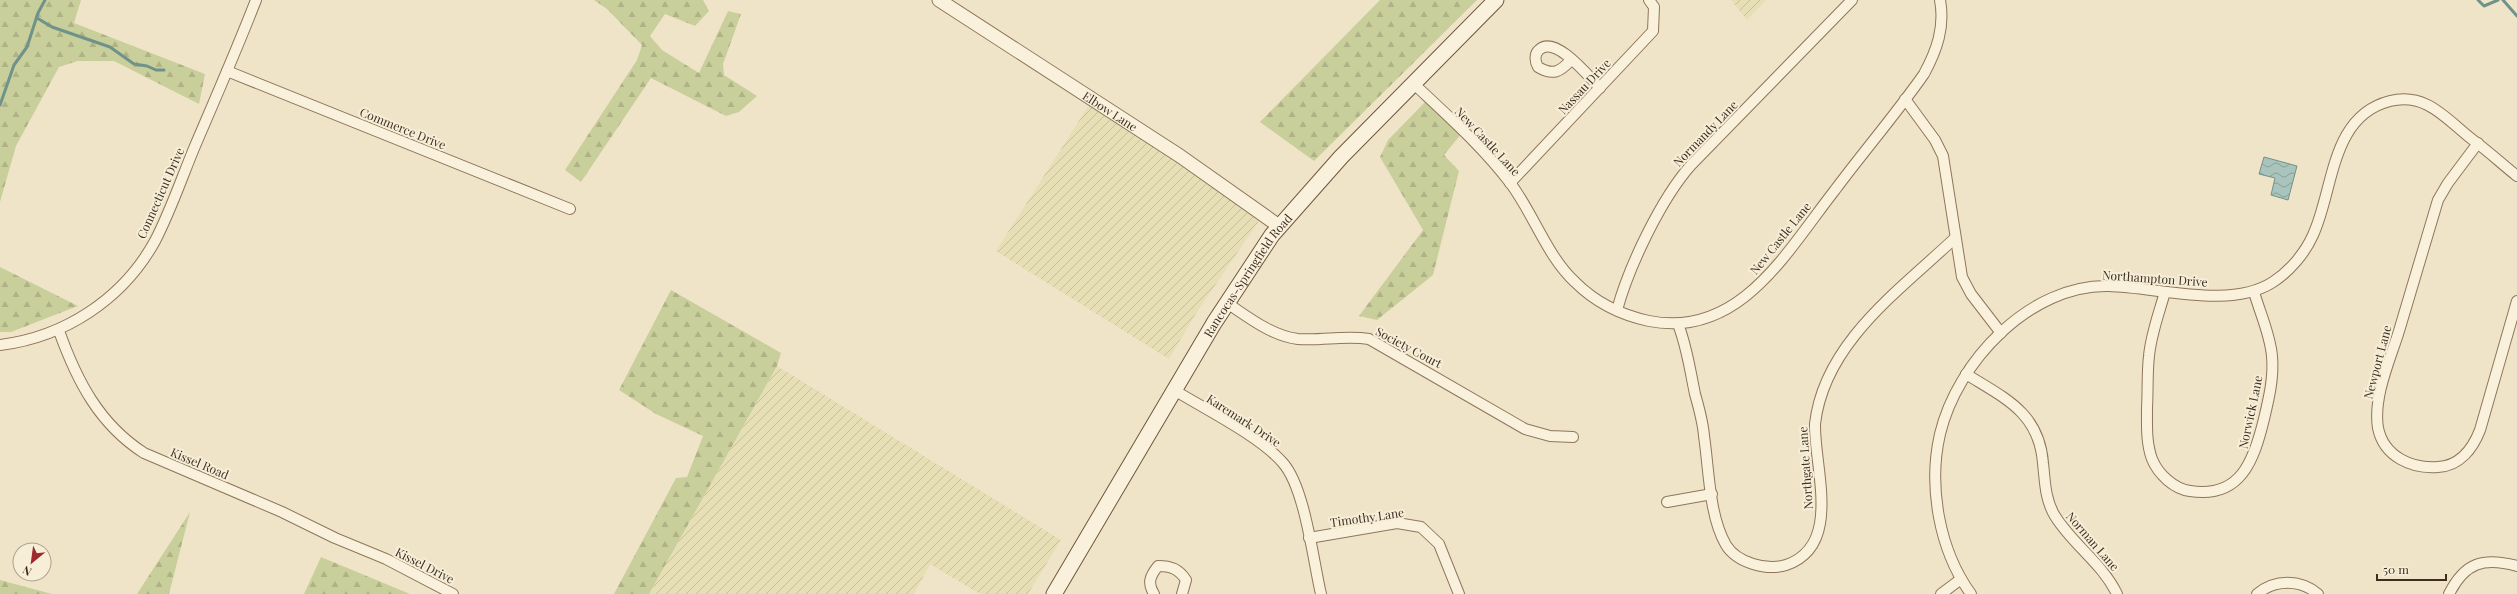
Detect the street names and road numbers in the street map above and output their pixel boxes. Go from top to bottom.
street label: Nassau Drive [1554,55,1614,117]
street label: Elbow Lane [1080,87,1141,134]
street label: Normandy Lane [1669,97,1741,169]
street label: Commerce Drive [358,103,448,153]
street label: New Castle Lane [1452,103,1524,179]
street label: Connecticut Drive [133,145,187,241]
street label: New Castle Lane [1746,199,1814,277]
street label: Rancocas-Springfield Road [1200,210,1295,340]
street label: Northampton Drive [2102,266,2208,290]
street label: Society Court [1373,323,1446,372]
street label: Newport Lane [2359,323,2395,401]
street label: Norwick Lane [2234,374,2266,450]
street label: Karemark Drive [1204,390,1284,450]
street label: Northgate Lane [1794,426,1816,510]
street label: Kissel Road [168,444,232,482]
street label: Timothy Lane [1329,504,1405,530]
street label: Norman Lane [2063,508,2123,574]
street label: Kissel Drive [393,543,457,587]

